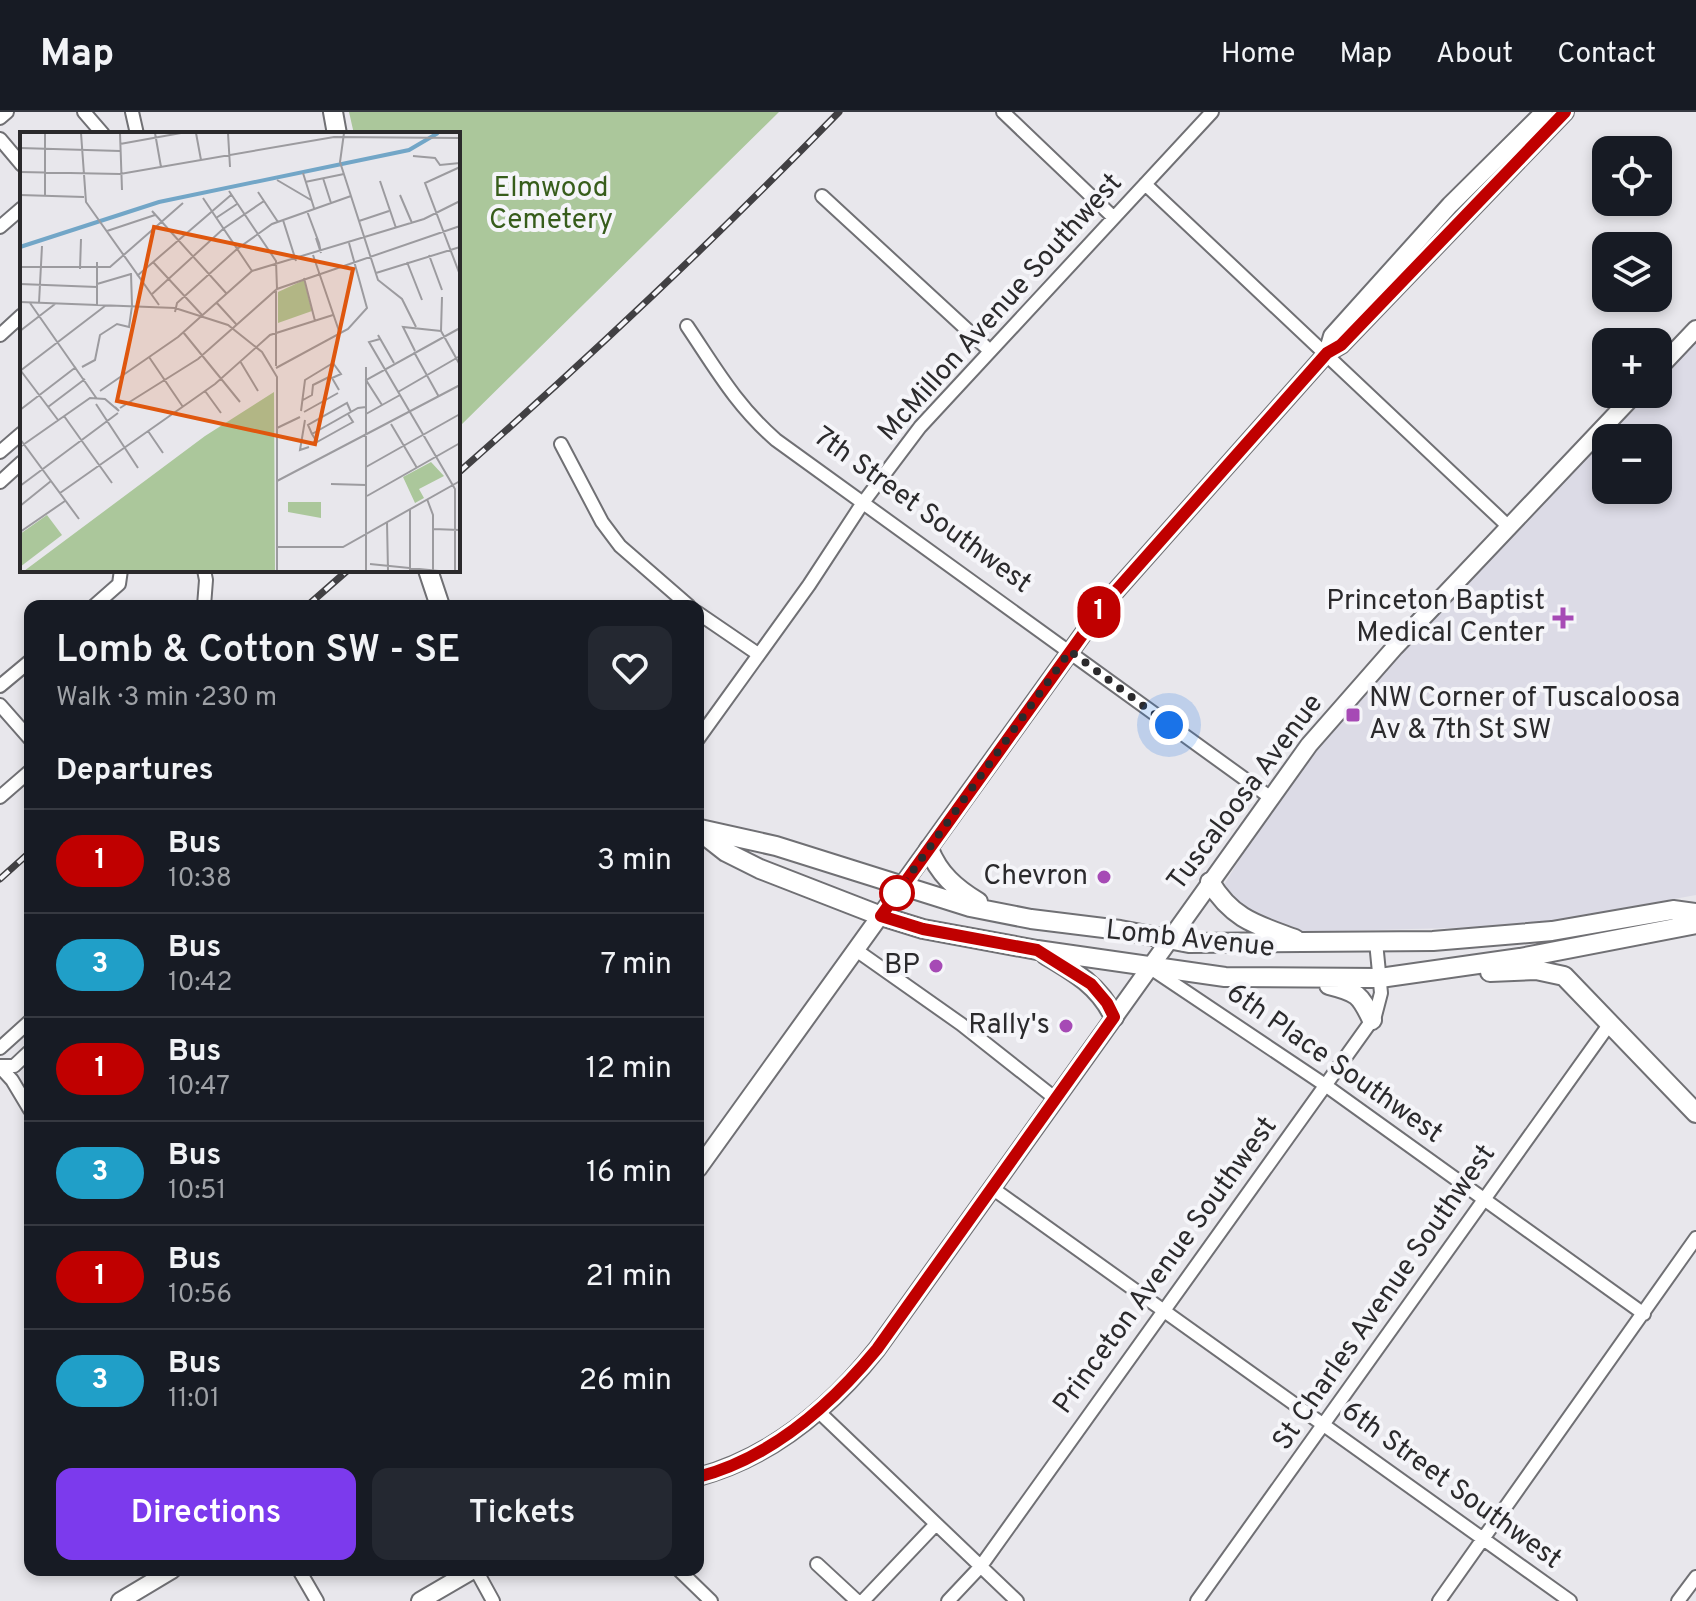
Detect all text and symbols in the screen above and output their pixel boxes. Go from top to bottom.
text: Map [40,31,114,80]
text: Home [1221,37,1295,73]
text: Map [1339,37,1392,73]
text: About [1436,37,1513,73]
text: Contact [1557,37,1656,73]
inset map [20,132,460,572]
map controls [1592,136,1672,504]
button: locate [1592,136,1672,216]
street label: McMillon Avenue Southwest [871,166,1131,450]
park label: Elmwood Cemetery [489,171,613,239]
button: layers [1592,232,1672,312]
button: + [1592,328,1672,408]
street label: 7th Street Southwest [806,420,1038,602]
button: − [1592,424,1672,504]
place label: Princeton Baptist Medical Center [1326,584,1545,652]
line badge: 1 [1073,586,1125,638]
text: 1 [1093,594,1105,630]
marker: Princeton Baptist Medical Center [1552,607,1574,629]
button: heart [588,626,672,710]
text: Lomb & Cotton SW - SE [56,627,461,676]
place label: NW Corner of Tuscaloosa Av & 7th St SW [1369,681,1680,749]
text: Walk · 3 min · 230 m [56,682,277,715]
street label: Tuscaloosa Avenue [1160,687,1332,899]
your location [1149,705,1189,745]
marker: NW Corner of Tuscaloosa Av & 7th St SW [1344,706,1362,724]
text: Departures [56,753,214,790]
text: Bus [168,826,221,863]
text: 1 [94,843,106,879]
text: 3 min [597,843,672,880]
place label: Chevron [983,859,1088,895]
text: 10:38 [168,863,232,896]
marker: Chevron [1095,868,1113,886]
unlabelled marker [880,876,914,910]
street label: Lomb Avenue [1104,913,1276,967]
text: Bus [168,930,221,967]
text: 3 [92,947,108,983]
text: 7 min [601,947,672,984]
place label: BP [884,948,920,984]
marker: BP [927,957,945,975]
text: 10:42 [168,967,232,1000]
street label: 6th Place Southwest [1219,976,1449,1152]
place label: Rally's [968,1008,1050,1044]
marker: Rally's [1057,1017,1075,1035]
text: Bus [168,1034,221,1071]
text: 1 [94,1051,106,1087]
text: 12 min [585,1051,672,1088]
text: 10:47 [168,1071,230,1104]
street label: Princeton Avenue Southwest [1046,1110,1286,1422]
text: Bus [168,1138,221,1175]
street label: St Charles Avenue Southwest [1265,1138,1505,1458]
text: 3 [92,1155,108,1191]
text: 16 min [586,1155,672,1192]
text: 10:51 [168,1175,226,1208]
text: Bus [168,1242,221,1279]
text: 1 [94,1259,106,1295]
text: 21 min [585,1259,672,1296]
text: 10:56 [168,1279,232,1312]
text: Bus [168,1346,221,1383]
text: 3 [92,1363,108,1399]
text: 26 min [579,1363,672,1400]
text: 11:01 [168,1383,220,1416]
street label: 6th Street Southwest [1334,1394,1568,1578]
button: Directions [56,1468,356,1560]
button: Tickets [372,1468,672,1560]

